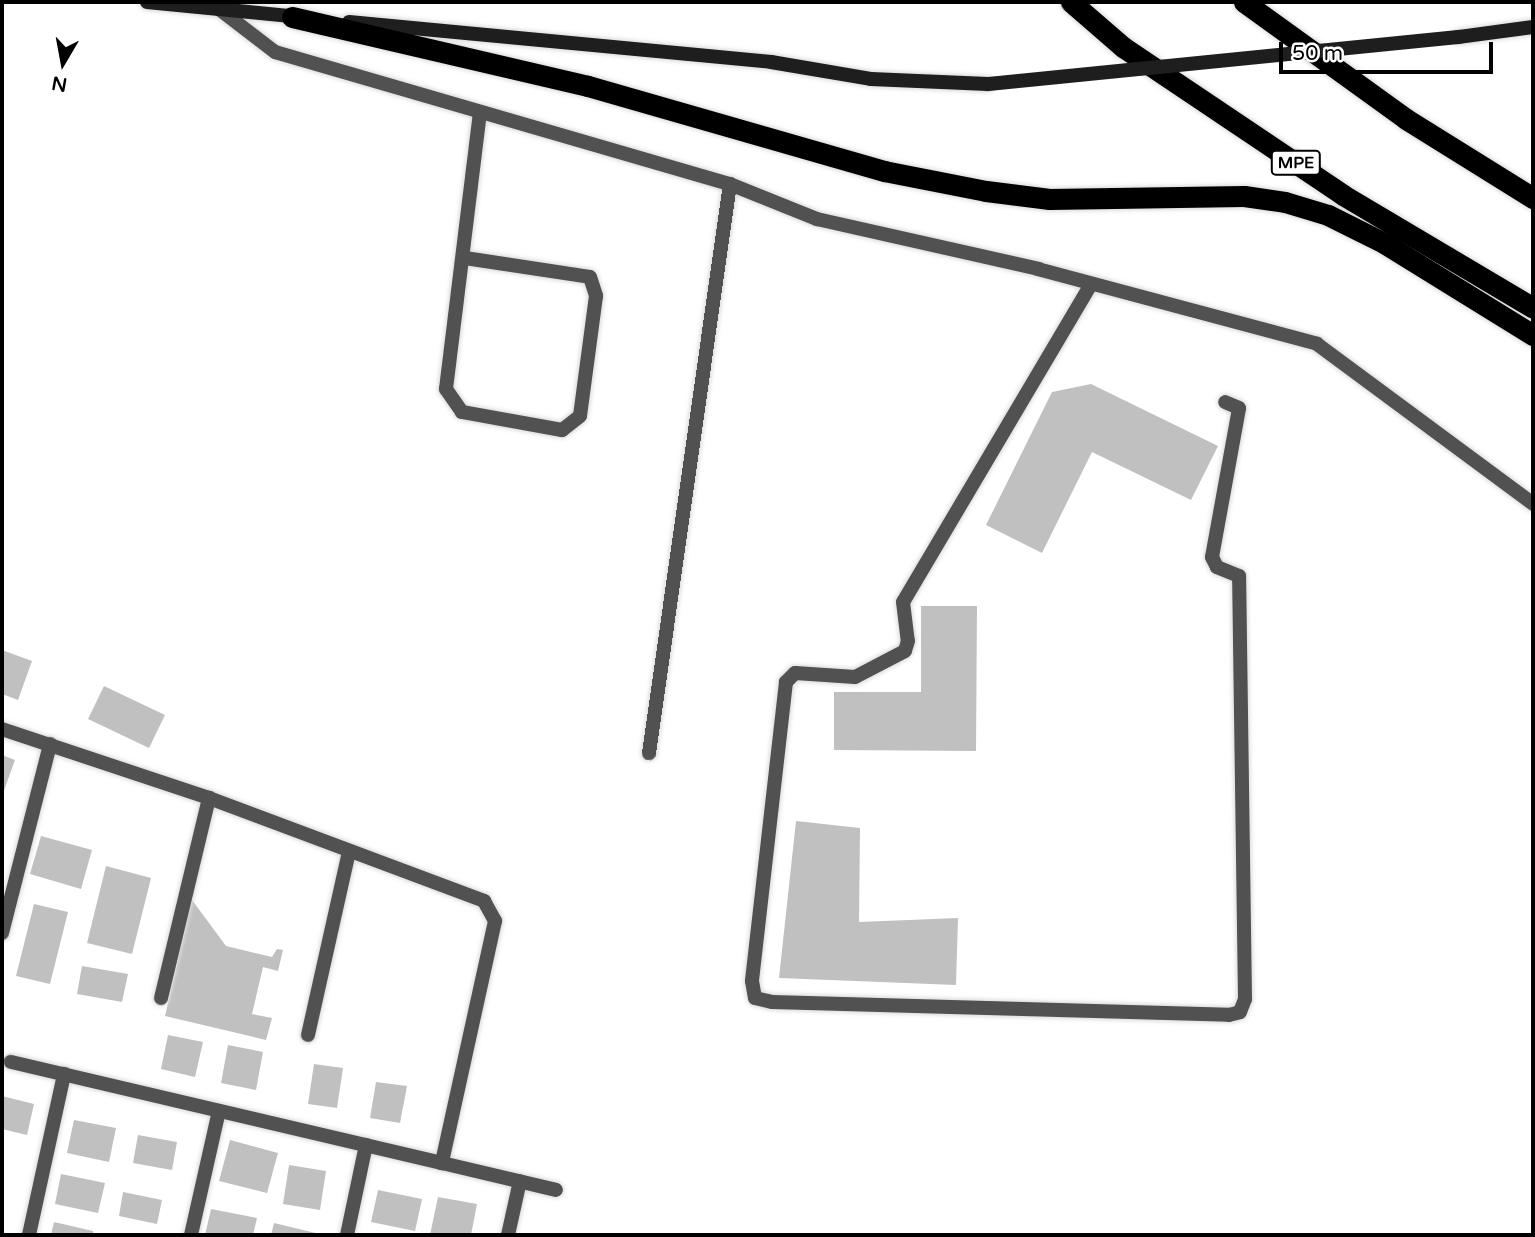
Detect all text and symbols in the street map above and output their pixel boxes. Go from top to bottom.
north arrow [28,28,98,98]
scale bar [1283,28,1496,72]
text: 50 m [1292,41,1343,66]
text: N [50,72,69,96]
road number: MPE [1270,150,1322,176]

